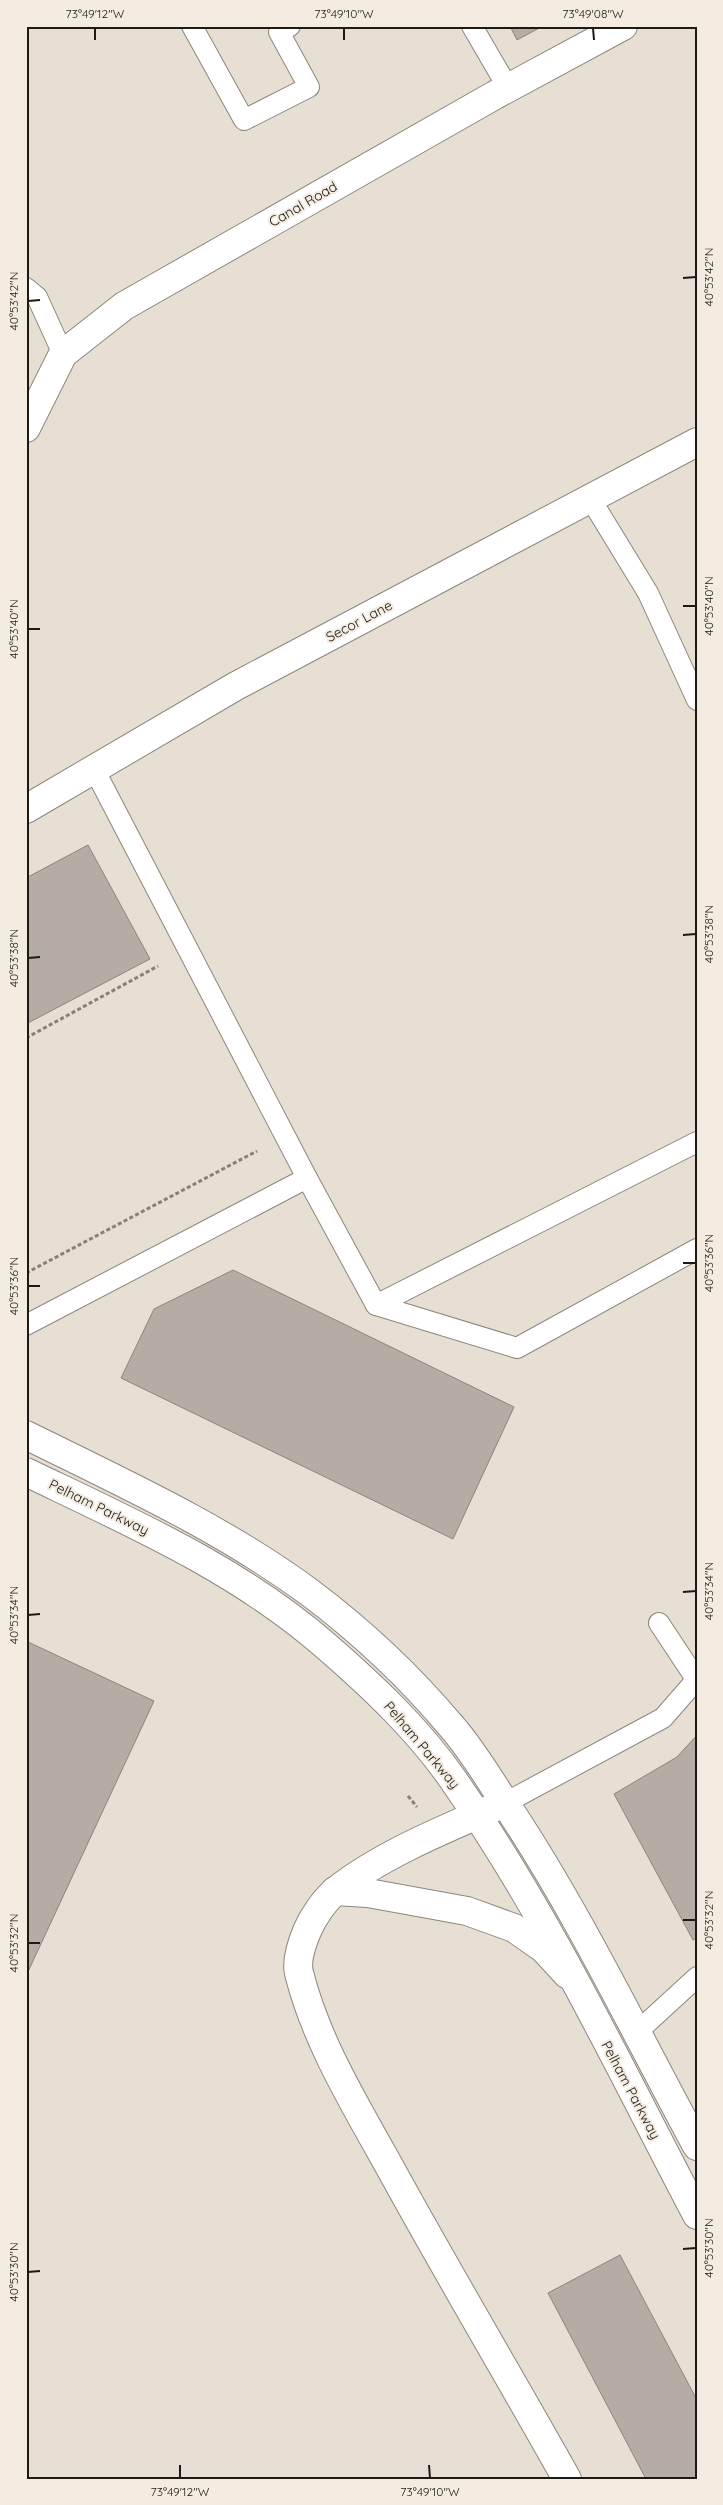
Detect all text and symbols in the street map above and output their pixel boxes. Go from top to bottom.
text: 73°49'12"W [66,6,125,21]
text: 73°49'10"W [314,6,374,21]
text: 73°49'08"W [562,6,624,21]
street label: Canal Road [266,177,340,231]
text: 40°53'42"N [701,248,716,306]
text: 40°53'42"N [6,272,21,330]
text: 40°53'40"N [701,576,716,636]
street label: Secor Lane [323,596,395,646]
text: 40°53'40"N [6,599,21,659]
text: 40°53'38"N [701,905,716,963]
text: 40°53'38"N [6,929,21,987]
text: 40°53'36"N [701,1234,716,1292]
text: 40°53'36"N [6,1257,21,1315]
street label: Pelham Parkway [46,1475,152,1539]
text: 40°53'34"N [701,1562,716,1620]
text: 40°53'34"N [6,1586,21,1644]
street label: Pelham Parkway [380,1697,464,1793]
text: 40°53'32"N [701,1891,716,1949]
text: 40°53'32"N [6,1914,21,1972]
street label: Pelham Parkway [597,2038,665,2142]
text: 40°53'30"N [701,2218,716,2278]
text: 40°53'30"N [6,2242,21,2302]
text: 73°49'12"W [151,2484,210,2499]
text: 73°49'10"W [400,2484,460,2499]

